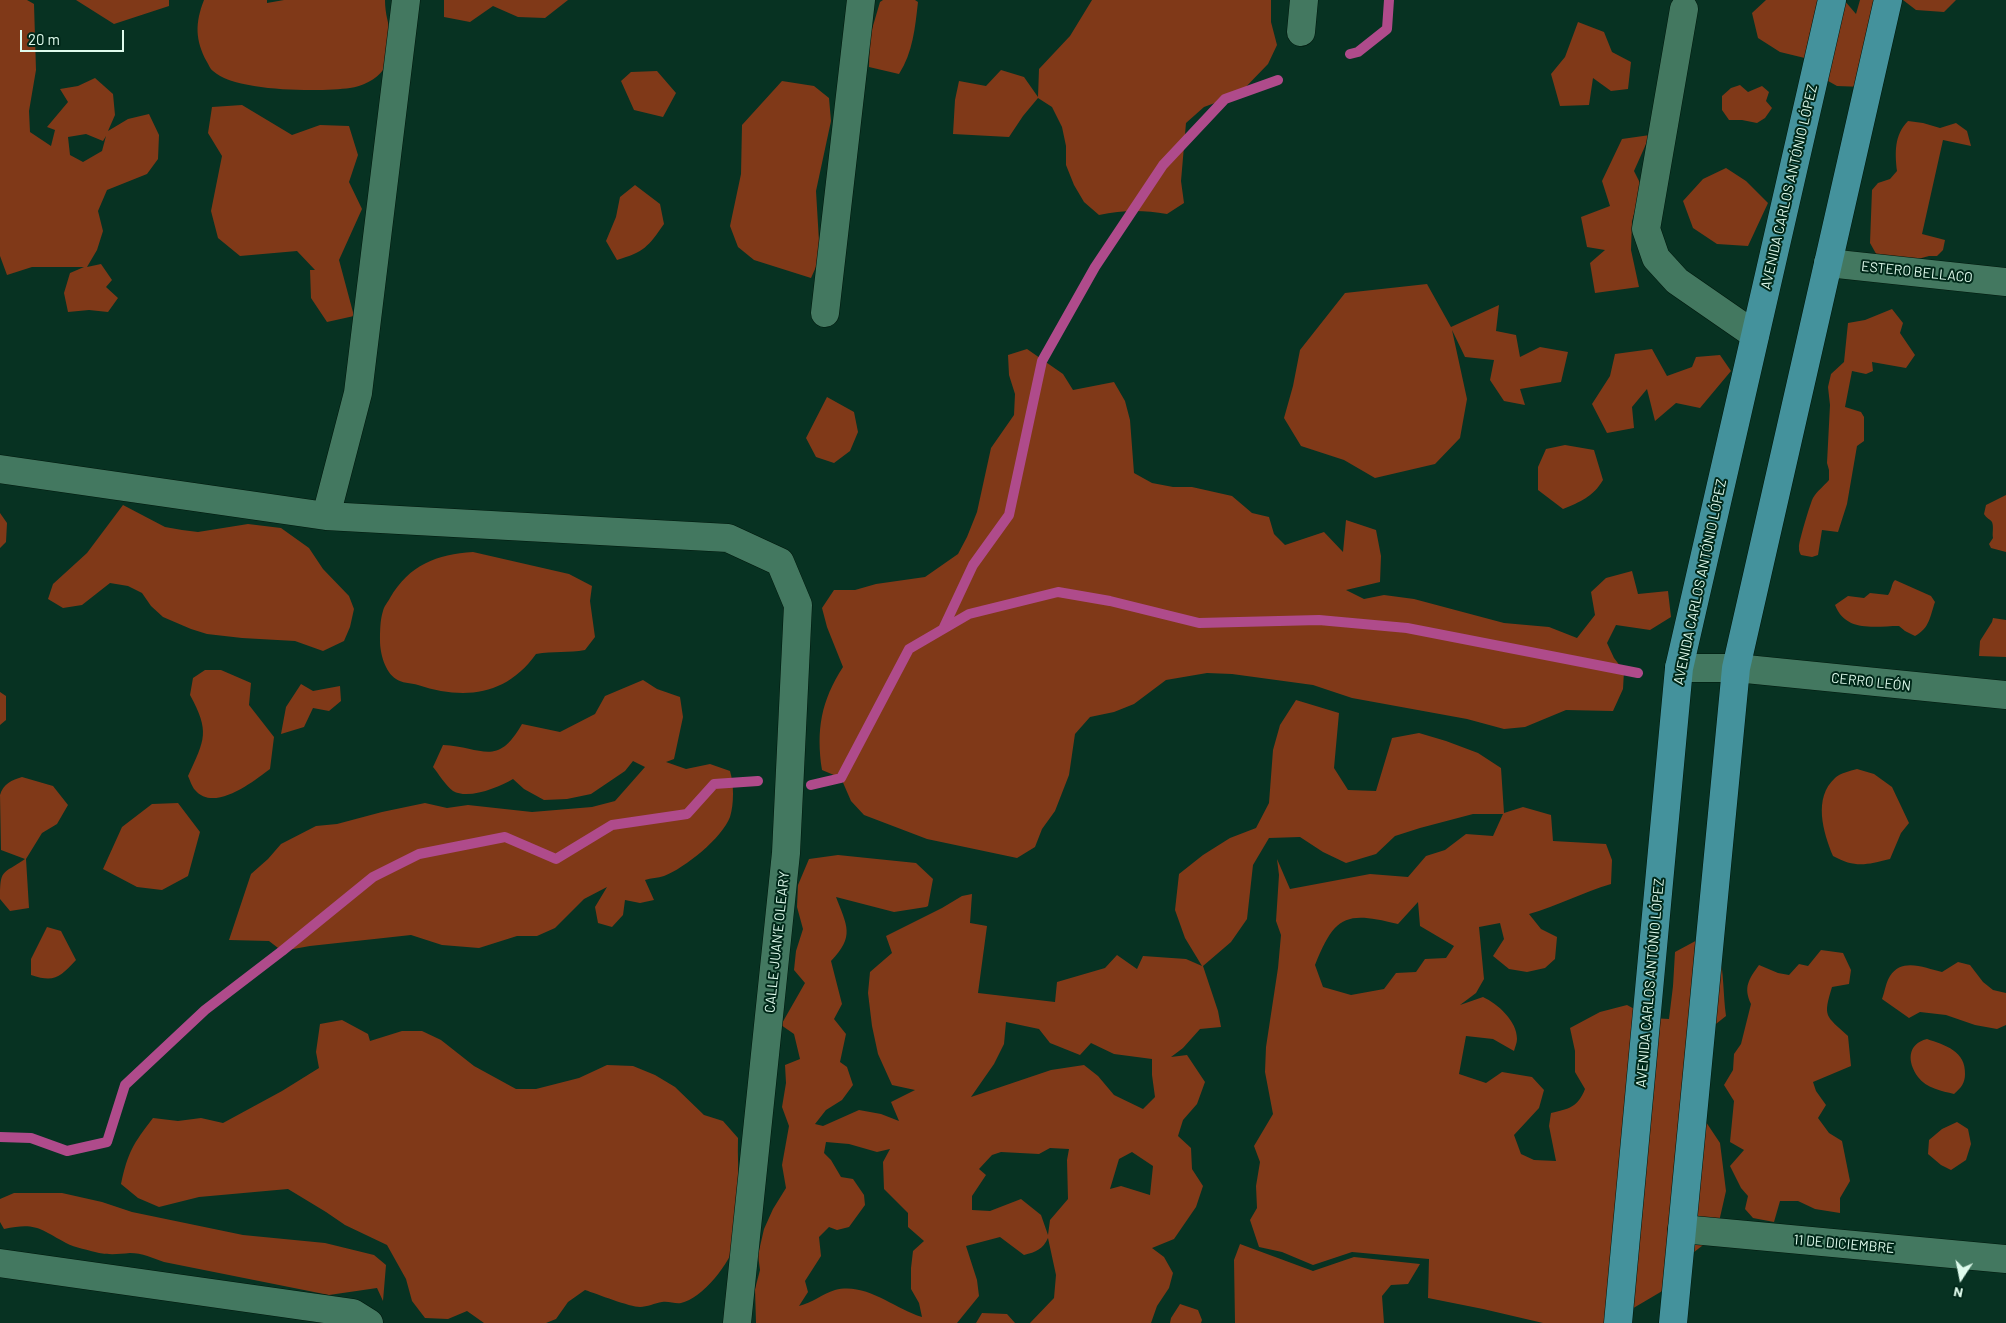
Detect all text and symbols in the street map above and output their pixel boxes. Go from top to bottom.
scale bar [22,20,126,52]
text: 20 m [28,30,60,48]
street label: AVENIDA CARLOS ANTÓNIO LÓPEZ [1757,83,1821,291]
street label: ESTERO BELLACO [1860,258,1974,286]
street label: AVENIDA CARLOS ANTÓNIO LÓPEZ [1670,478,1730,686]
street label: CERRO LEÓN [1830,669,1912,695]
street label: CALLE JUAN’E OLEARY [761,870,793,1014]
street label: AVENIDA CARLOS ANTÓNIO LÓPEZ [1632,878,1668,1088]
street label: 11 DE DICIEMBRE [1793,1231,1895,1257]
north arrow [1936,1253,1986,1303]
text: N [1952,1284,1964,1302]

